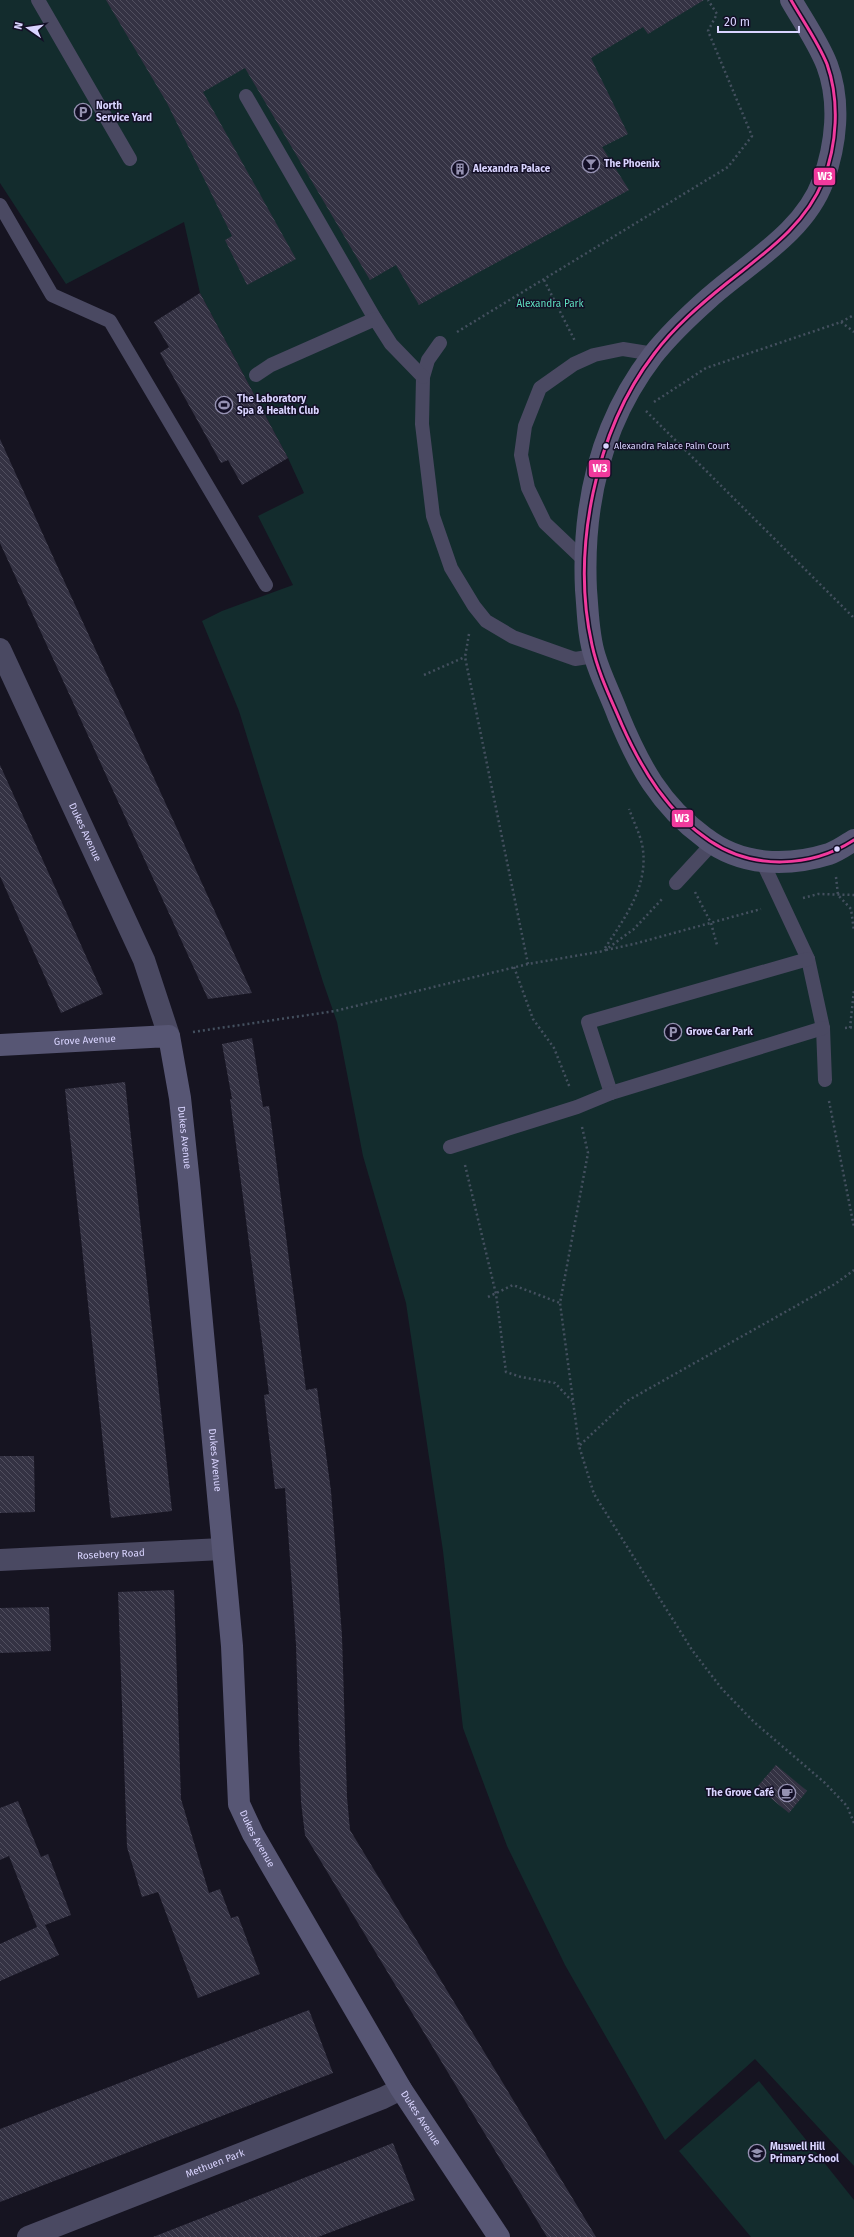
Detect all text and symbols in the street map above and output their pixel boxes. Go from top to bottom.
north arrow [8,8,48,48]
scale bar [718,8,799,34]
text: 20 m [724,15,750,29]
text: N [12,21,26,31]
place label: North Service Yard [96,100,152,124]
parking icon: North Service Yard [73,102,93,122]
bar icon: The Phoenix [581,154,601,174]
place label: The Phoenix [604,158,661,170]
building icon: Alexandra Palace [450,159,470,179]
place label: Alexandra Palace [472,163,551,175]
line badge: W3 [813,167,836,186]
text: W3 [817,170,833,183]
park label: Alexandra Park [516,298,584,310]
place label: The Laboratory Spa & Health Club [237,393,319,417]
sports icon: The Laboratory Spa & Health Club [214,395,234,415]
marker: Alexandra Palace Palm Court [601,441,611,451]
place label: Alexandra Palace Palm Court [614,441,730,451]
line badge: W3 [588,459,611,478]
text: W3 [592,462,608,475]
street label: Dukes Avenue [66,801,104,864]
line badge: W3 [671,809,694,828]
text: W3 [674,812,690,825]
unlabelled marker [832,844,842,854]
parking icon: Grove Car Park [663,1022,683,1042]
place label: Grove Car Park [686,1026,753,1038]
street label: Grove Avenue [54,1033,116,1048]
street label: Dukes Avenue [175,1105,193,1170]
street label: Dukes Avenue [206,1428,224,1492]
street label: Rosebery Road [77,1547,145,1562]
cafe icon: The Grove Café [777,1783,797,1803]
place label: The Grove Café [706,1786,774,1799]
street label: Dukes Avenue [237,1808,277,1870]
street label: Dukes Avenue [398,2089,443,2148]
place label: Muswell Hill Primary School [770,2141,839,2165]
school or university icon: Muswell Hill Primary School [747,2143,767,2163]
street label: Methuen Park [184,2146,247,2181]

